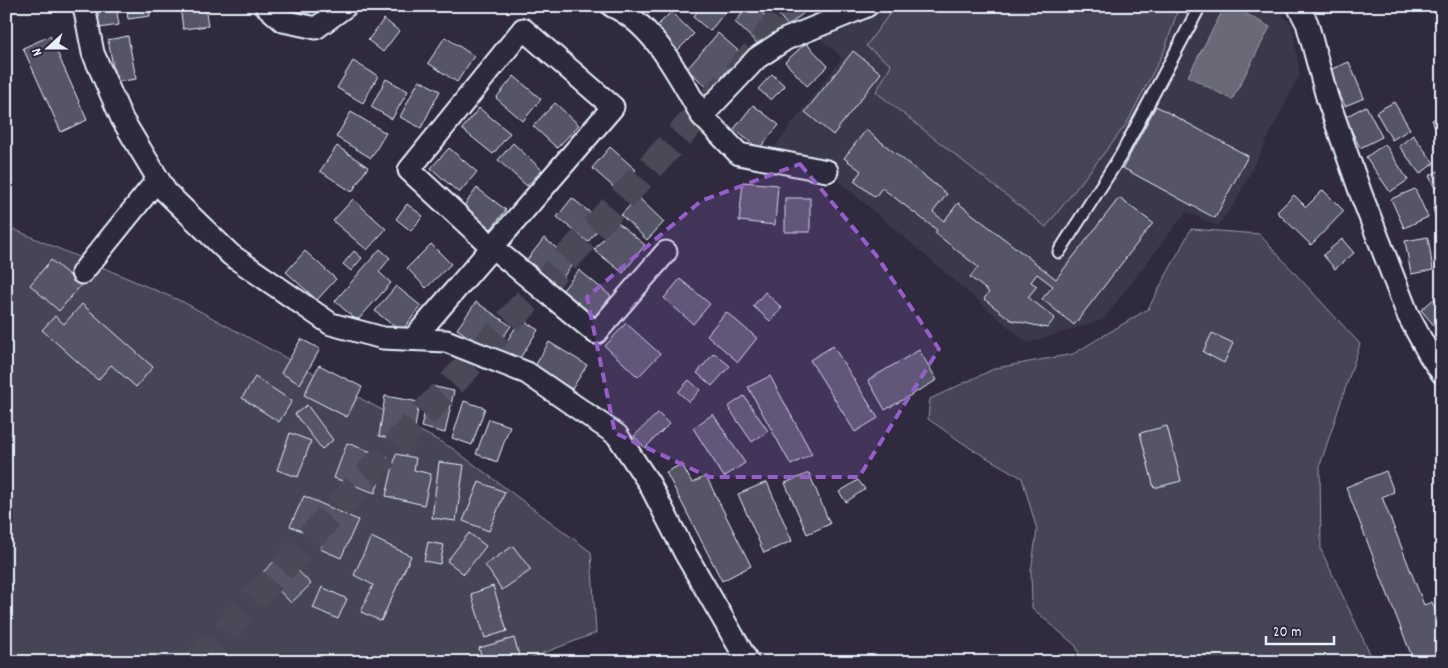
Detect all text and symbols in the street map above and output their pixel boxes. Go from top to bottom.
north arrow [22,22,72,72]
text: N [27,45,48,59]
scale bar [1266,613,1333,645]
text: 20 m [1273,622,1301,644]

